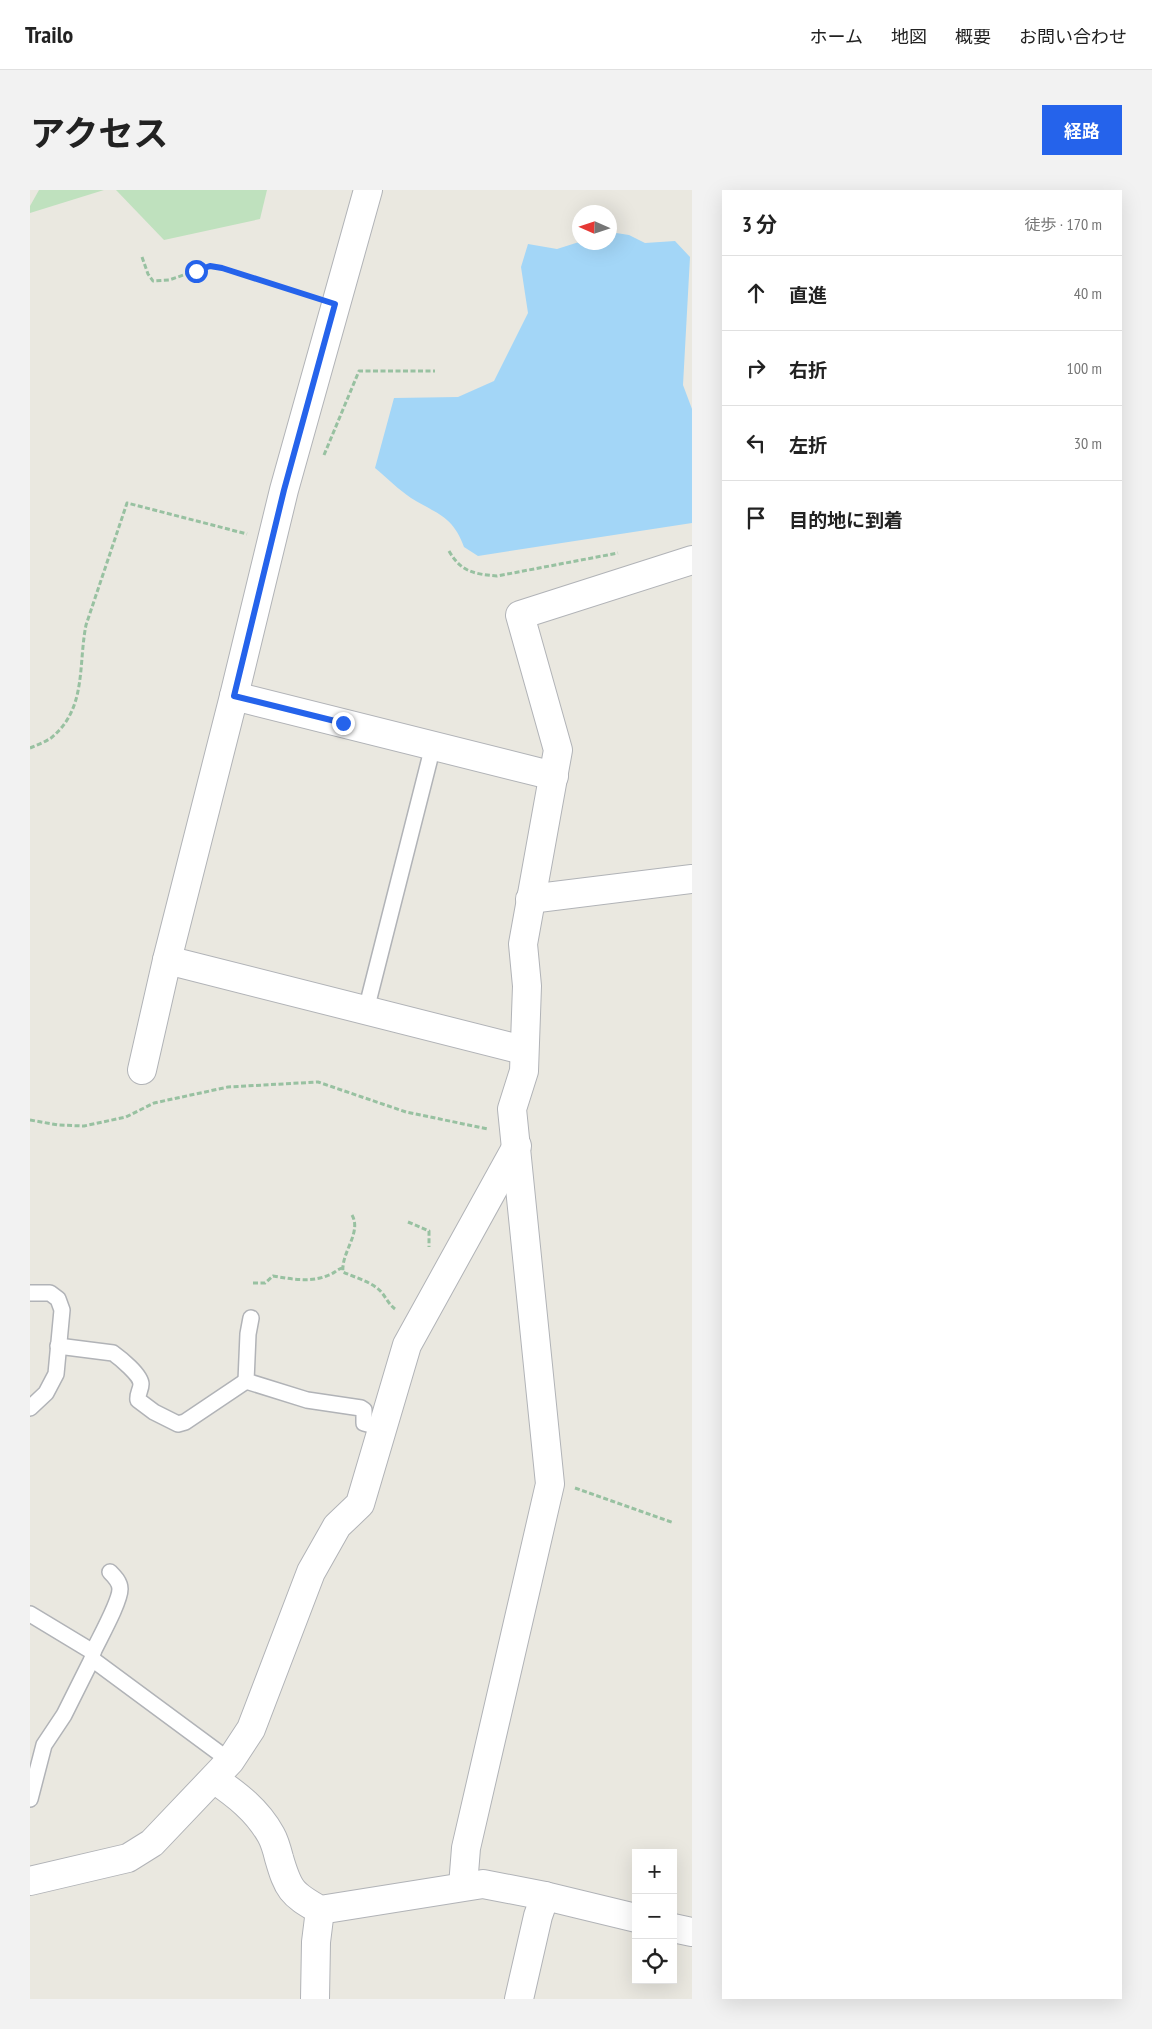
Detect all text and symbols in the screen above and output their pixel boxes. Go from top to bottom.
text: Trailo [25,19,73,50]
text: ホーム [810,25,863,48]
text: 地図 [891,25,927,48]
text: 概要 [955,25,991,48]
text: お問い合わせ [1019,25,1127,48]
button: 経路 [1042,105,1122,155]
text: アクセス [30,110,168,156]
north arrow [572,205,617,250]
text: 3 分 [742,211,777,238]
text: 徒歩 · 170 m [1024,214,1102,234]
route start [185,260,208,283]
icon: ahead [742,279,770,307]
text: 直進 [789,283,827,307]
text: 40 m [1074,283,1102,303]
icon: right [742,354,770,382]
text: 右折 [789,358,827,382]
text: 100 m [1067,358,1102,378]
icon: left [742,429,770,457]
text: 左折 [789,433,827,457]
text: 30 m [1074,433,1102,453]
icon: arrive [742,504,770,532]
text: 目的地に到着 [789,508,903,532]
route end [332,712,355,735]
map controls [632,1849,677,1984]
button: + [632,1849,677,1894]
button: − [632,1894,677,1939]
button: locate [632,1939,677,1984]

